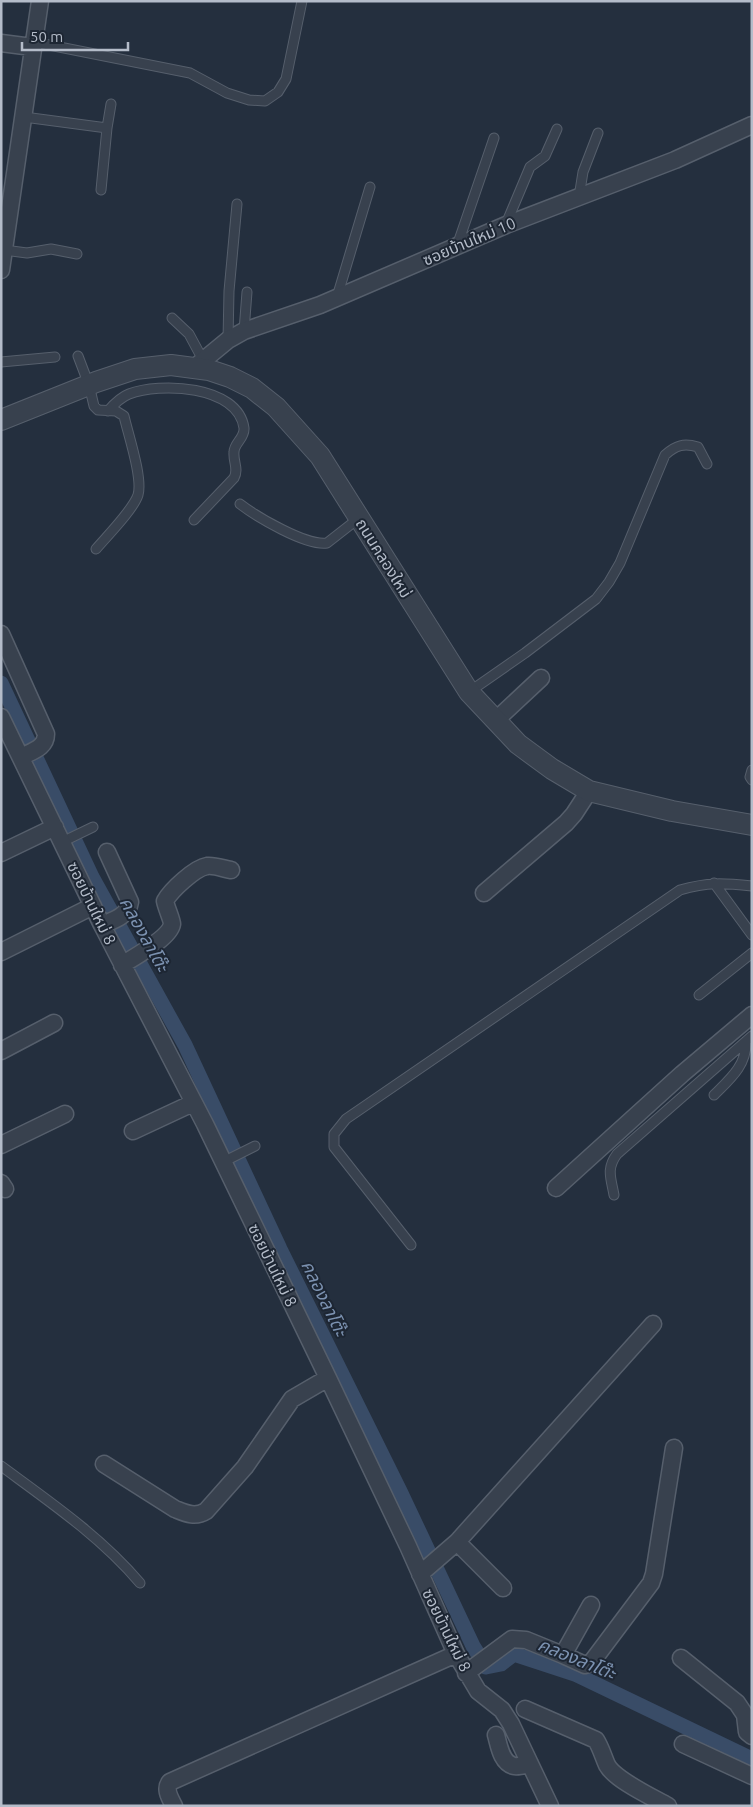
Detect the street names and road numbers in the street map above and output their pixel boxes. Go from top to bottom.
street label: ซอยบ้านใหม่ 10 [420,213,518,269]
street label: ถนนคลองใหม่ [353,515,415,601]
street label: ซอยบ้านใหม่ 8 [64,859,120,947]
street label: ซอยบ้านใหม่ 8 [245,1221,301,1309]
street label: ซอยบ้านใหม่ 8 [419,1586,475,1674]

